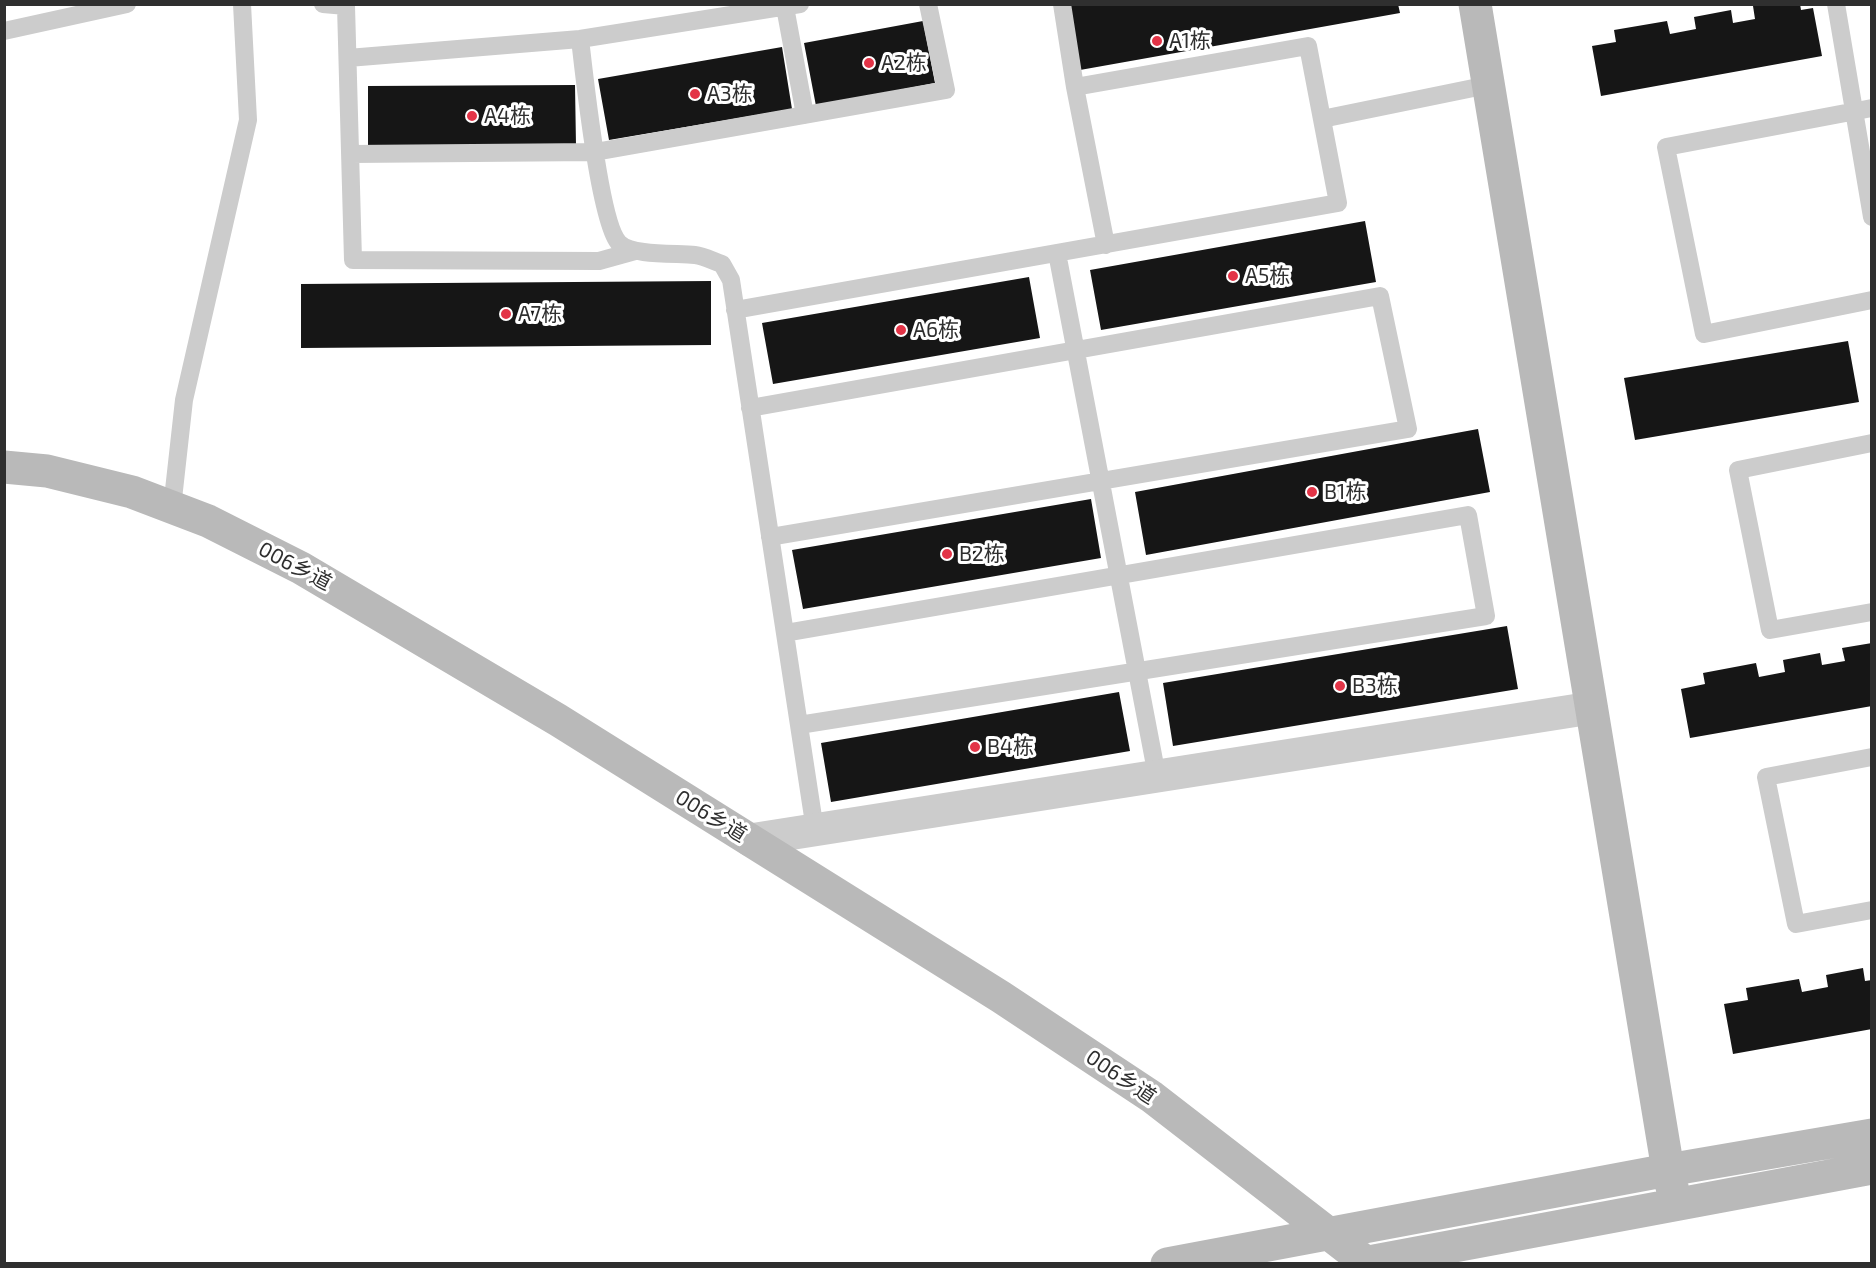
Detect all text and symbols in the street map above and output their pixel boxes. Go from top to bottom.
place label: A1栋 [1169,28,1211,54]
marker: A1栋 [1150,34,1164,48]
place label: A2栋 [881,50,927,76]
marker: A2栋 [862,56,876,70]
place label: A3栋 [707,81,753,107]
marker: A3栋 [688,87,702,101]
place label: A4栋 [484,103,531,129]
marker: A4栋 [465,109,479,123]
place label: A5栋 [1245,263,1290,289]
marker: A5栋 [1226,269,1240,283]
place label: A7栋 [518,301,562,327]
marker: A7栋 [499,307,513,321]
place label: A6栋 [913,317,959,343]
marker: A6栋 [894,323,908,337]
place label: B1栋 [1324,479,1366,505]
marker: B1栋 [1305,485,1319,499]
street label: 006乡道 [254,536,336,596]
place label: B2栋 [959,541,1005,567]
marker: B2栋 [940,547,954,561]
place label: B3栋 [1352,673,1398,699]
marker: B3栋 [1333,679,1347,693]
place label: B4栋 [987,734,1034,760]
marker: B4栋 [968,740,982,754]
street label: 006乡道 [671,784,751,848]
street label: 006乡道 [1081,1044,1161,1110]

